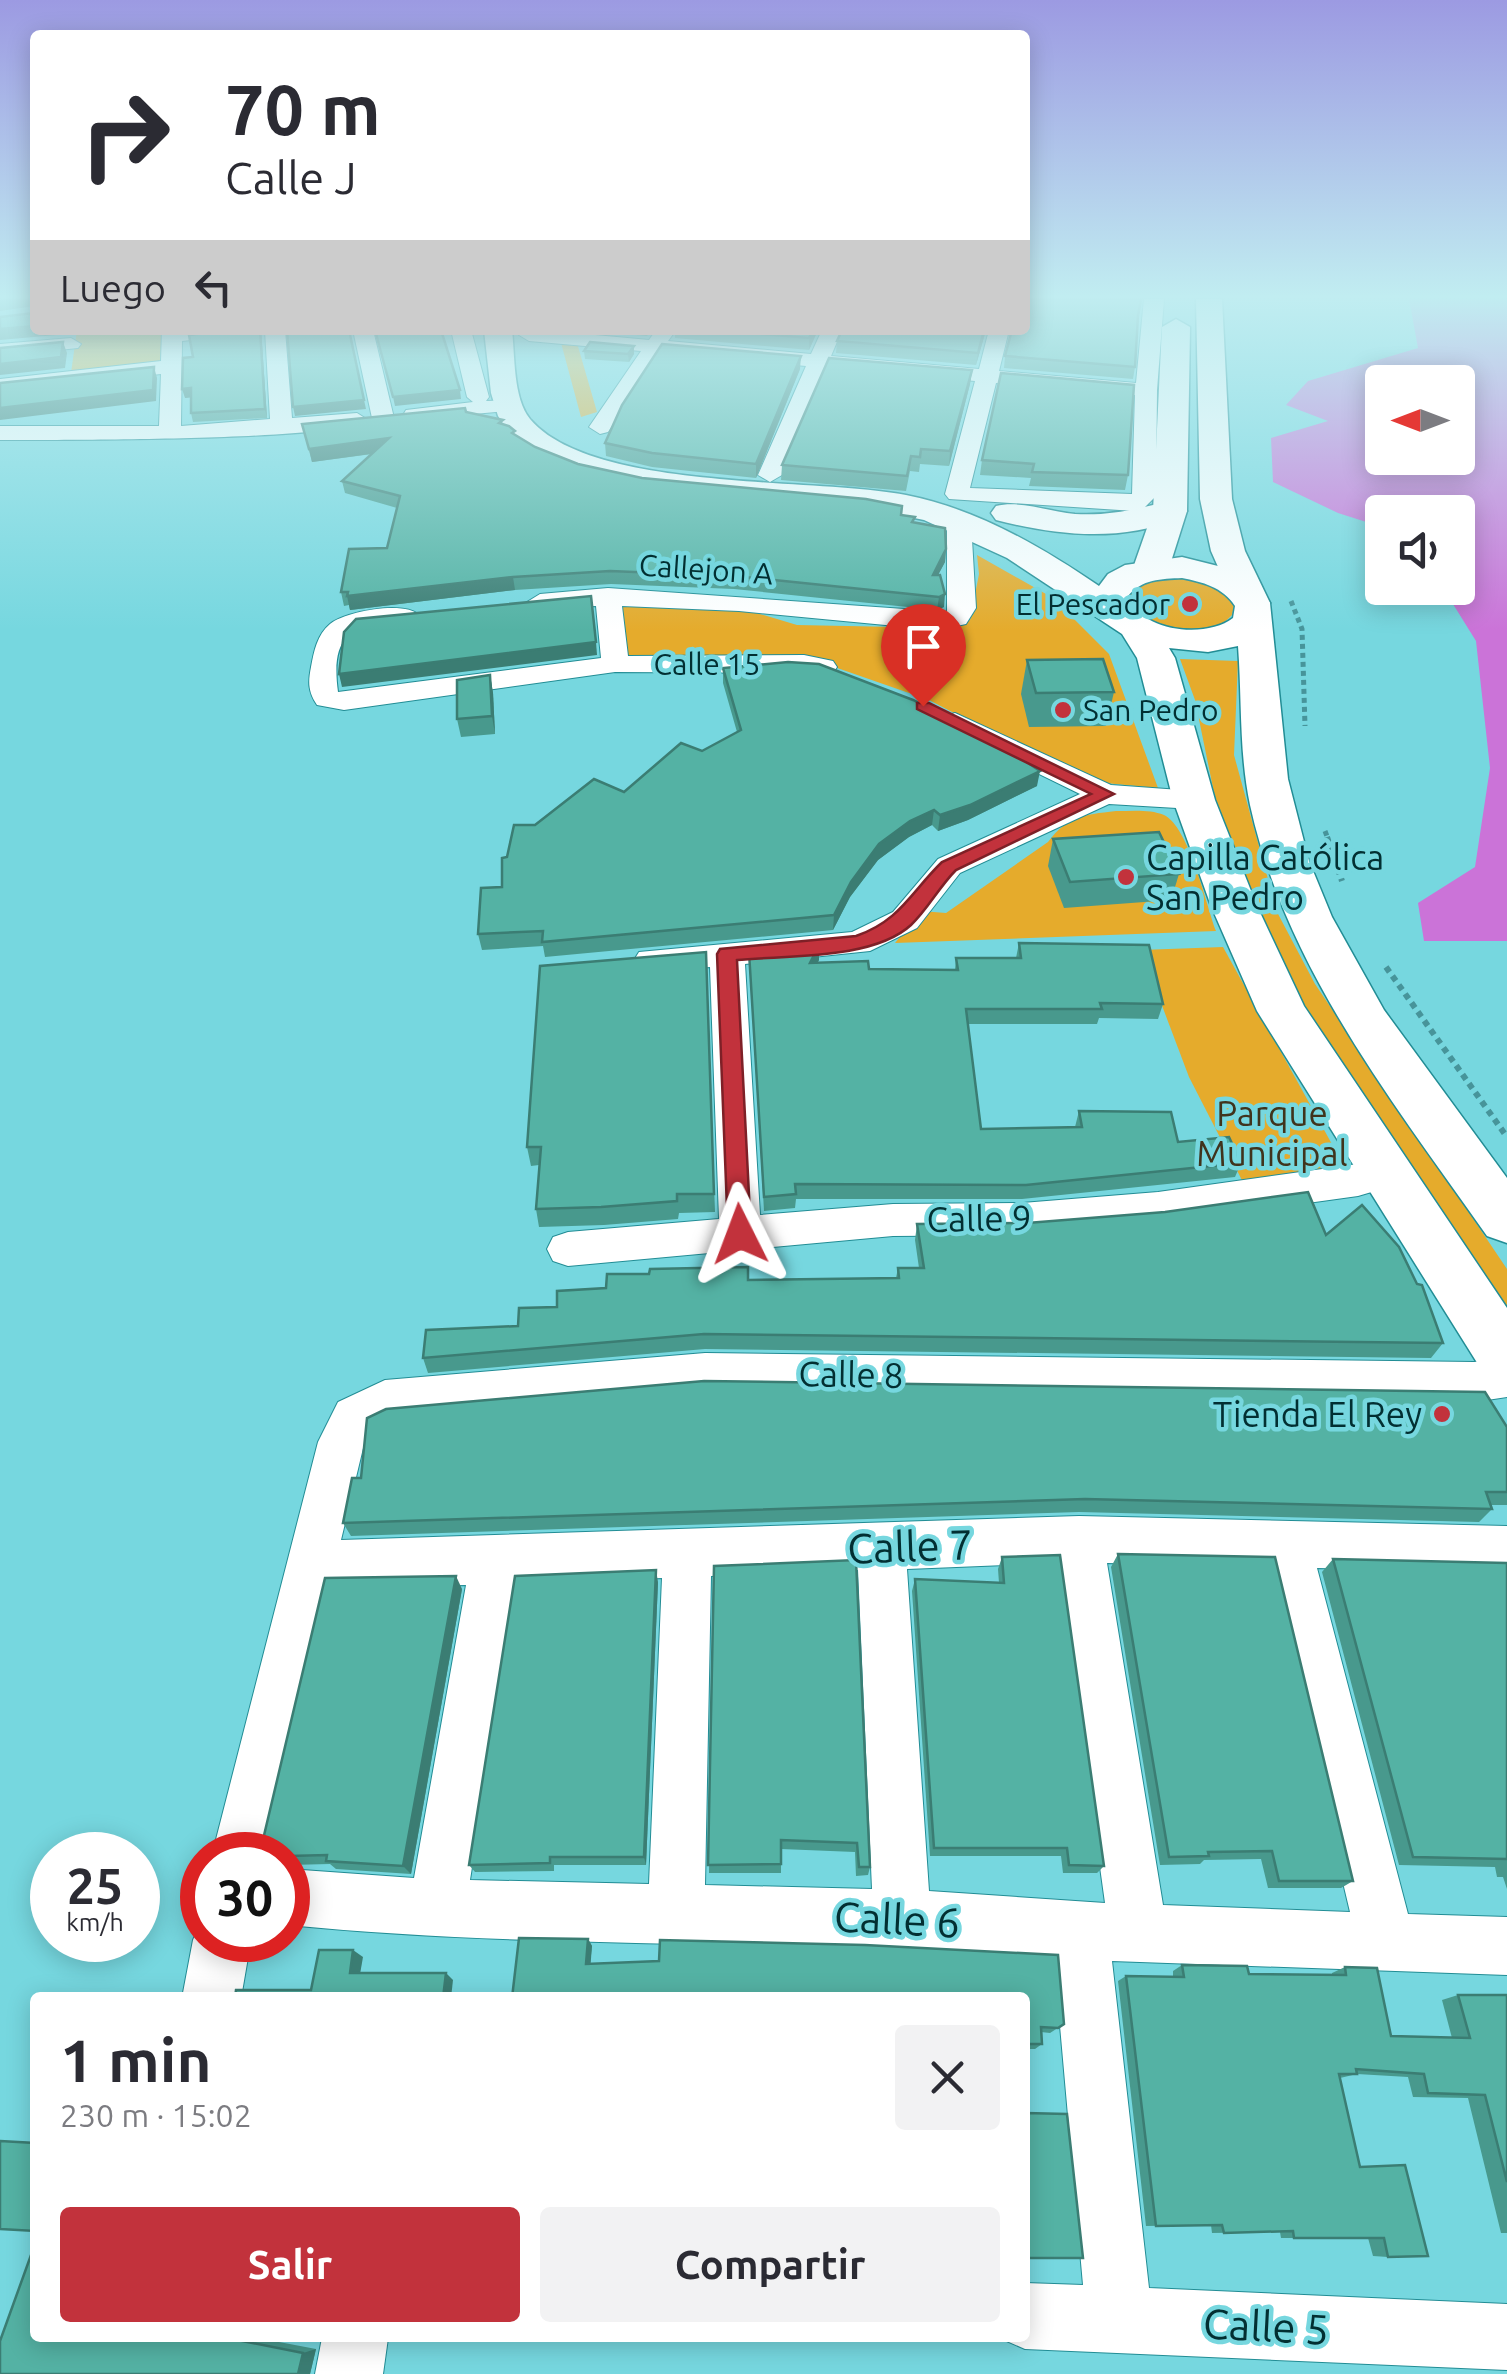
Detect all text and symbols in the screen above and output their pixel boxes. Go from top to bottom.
icon: right [60,70,190,200]
text: 70 m [225,70,381,148]
text: Calle J [225,152,357,203]
icon: left [186,260,241,315]
text: Luego [60,267,166,309]
north arrow [1365,365,1475,475]
map controls [1365,365,1475,605]
button: sound [1365,495,1475,605]
street label: Callejon A [638,547,775,591]
place label: El Pescador [1016,587,1171,621]
marker: El Pescador [1179,593,1201,615]
pin [881,604,966,707]
icon: arrive [896,619,951,674]
street label: Calle 15 [654,647,760,681]
place label: San Pedro [1083,693,1219,727]
marker: San Pedro [1052,699,1074,721]
place label: Capilla Católica San Pedro [1146,837,1384,917]
marker: Capilla Católica San Pedro [1115,866,1137,888]
park label: Parque Municipal [1196,1093,1348,1173]
position arrow [688,1182,792,1286]
street label: Calle 9 [926,1197,1032,1239]
street label: Calle 8 [798,1353,904,1395]
place label: Tienda El Rey [1213,1394,1422,1434]
marker: Tienda El Rey [1431,1403,1453,1425]
street label: Calle 7 [846,1520,974,1572]
speed limit sign: 30 [180,1832,310,1962]
text: 25 [67,1857,123,1913]
street label: Calle 6 [833,1892,961,1946]
text: km/h [66,1908,124,1936]
button: close [895,2025,1000,2130]
text: 1 min [60,2026,212,2093]
text: 230 m · 15:02 [60,2097,252,2133]
button: Salir [60,2207,520,2322]
button: Compartir [540,2207,1000,2322]
street label: Calle 5 [1202,2299,1330,2353]

